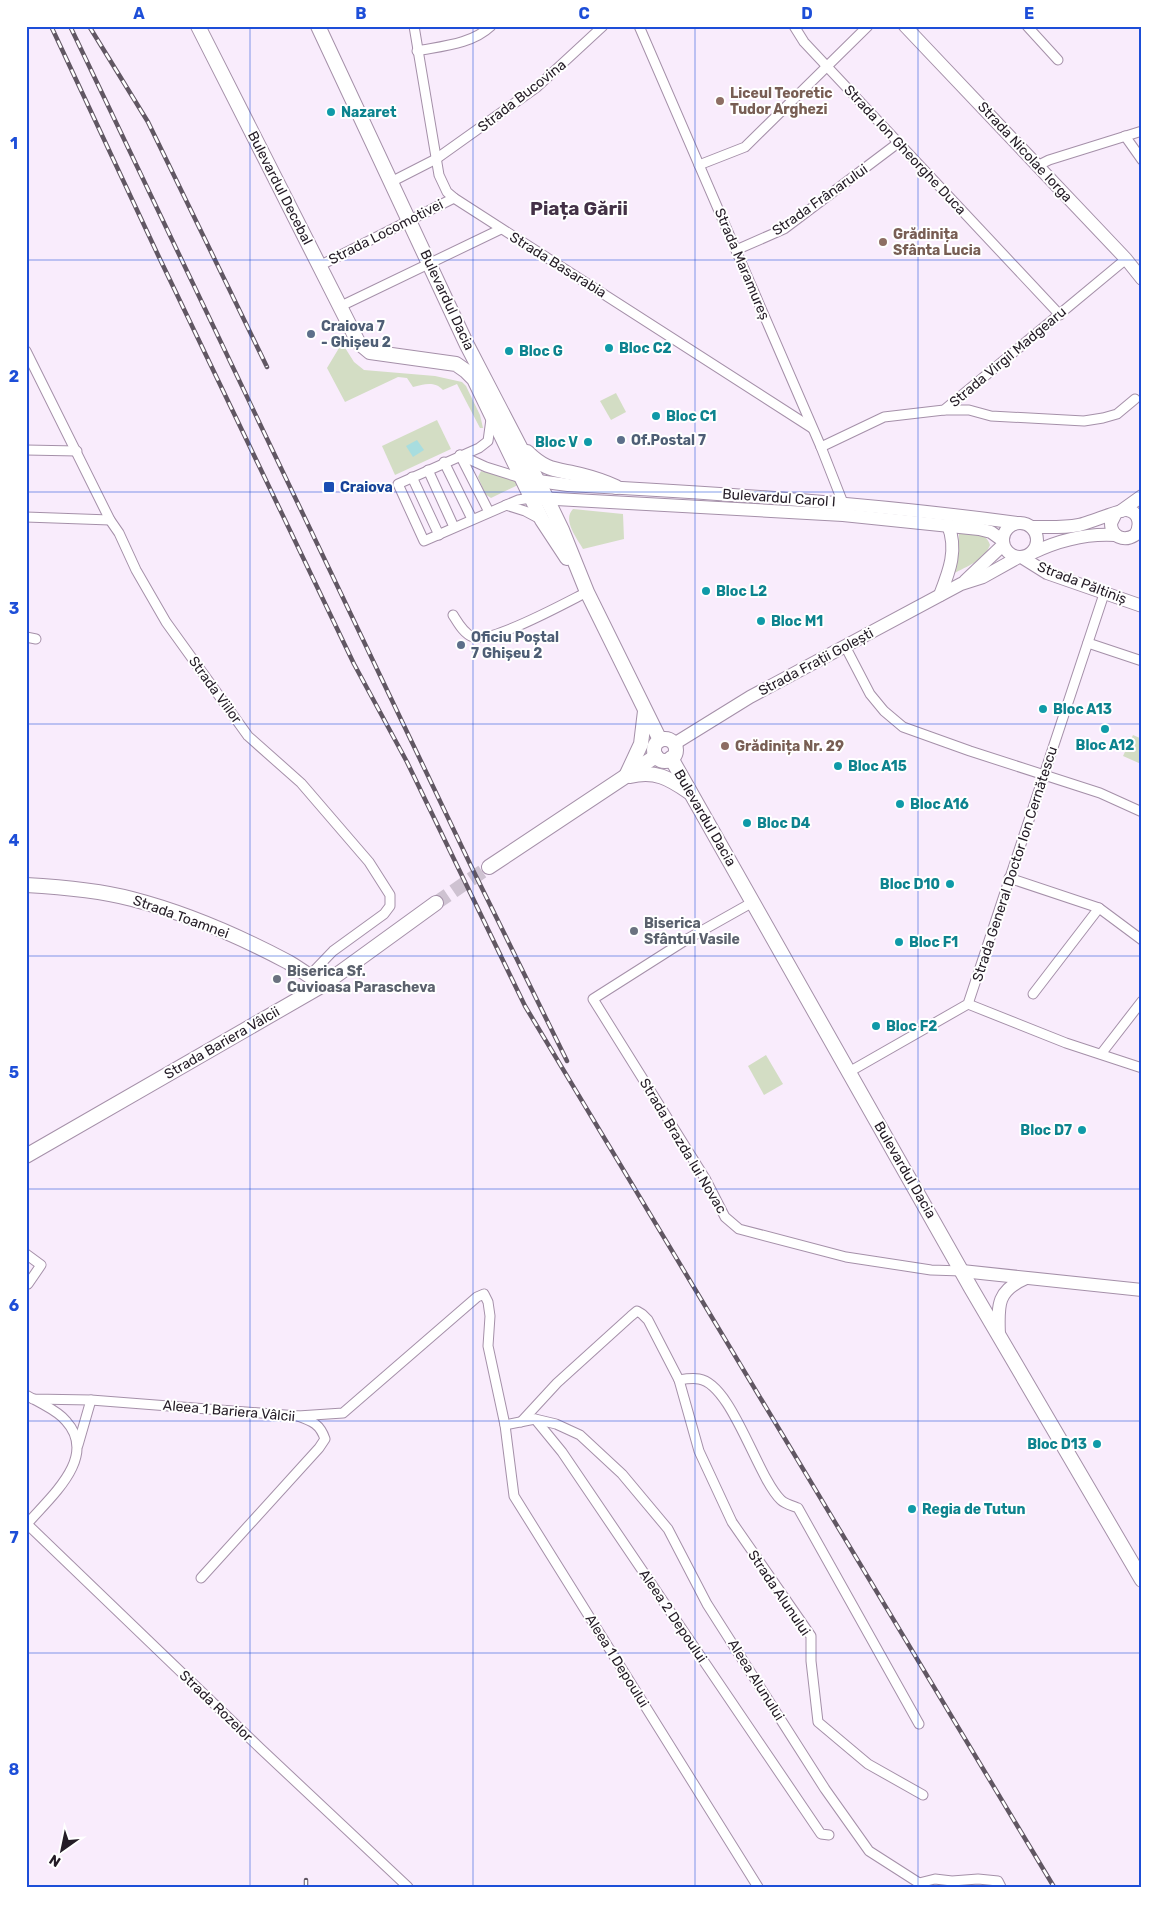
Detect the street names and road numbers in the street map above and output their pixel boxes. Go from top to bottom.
street label: Strada Bucovina [475,56,569,136]
street label: Strada Ion Gheorghe Duca [840,82,970,218]
street label: Strada Nicolae Iorga [974,98,1076,206]
street label: Bulevardul Decebal [244,128,316,248]
street label: Strada Frânarului [769,161,871,239]
street label: Strada Locomotivei [326,196,446,268]
street label: Strada Maramureș [711,206,773,322]
street label: Strada Basarabia [506,228,610,302]
street label: Bulevardul Dacia [416,247,478,353]
street label: Strada Virgil Madgearu [946,303,1070,411]
street label: Bulevardul Carol I [722,486,836,510]
street label: Strada Păltiniș [1035,558,1129,608]
street label: Strada Frații Golești [756,624,876,700]
street label: Strada Viilor [185,653,245,727]
street label: Strada General Doctor Ion Cernătescu [969,744,1061,984]
street label: Bulevardul Dacia [670,767,740,869]
street label: Strada Toamnei [131,892,231,942]
street label: Strada Bariera Vâlcii [161,1003,283,1083]
street label: Strada Brazda lui Novac [636,1075,730,1217]
street label: Bulevardul Dacia [870,1119,940,1221]
street label: Aleea 1 Bariera Vâlcii [162,1397,296,1425]
street label: Strada Alunului [744,1547,814,1639]
street label: Aleea 2 Depoului [636,1566,710,1666]
street label: Aleea 1 Depoului [582,1611,652,1711]
street label: Aleea Alunului [724,1636,788,1724]
street label: Strada Rozelor [176,1667,257,1746]

